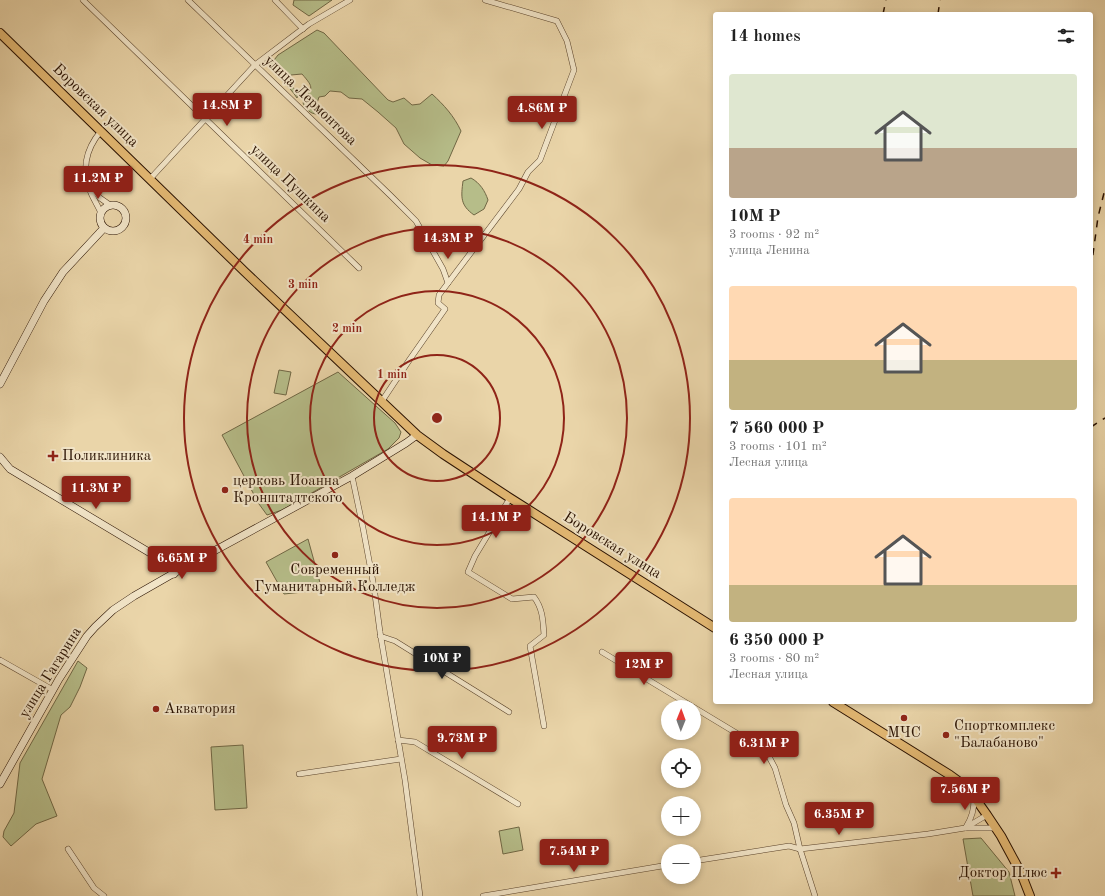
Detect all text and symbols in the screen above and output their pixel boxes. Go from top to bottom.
icon: filters [1055,25,1077,47]
text: 14 homes [729,28,801,45]
street label: улица Лермонтова [261,53,360,149]
street label: Боровская улица [49,62,141,151]
pin: 14.8M ₽ [190,93,264,127]
pin: 4.86M ₽ [505,96,579,130]
text: 14.8M ₽ [202,99,252,112]
icon: home [867,100,939,172]
text: 4.86M ₽ [517,102,567,115]
street label: улица Пушкина [247,142,333,226]
pin: 11.2M ₽ [61,166,135,200]
text: 11.2M ₽ [73,172,123,185]
text: 10M ₽ [729,208,781,225]
pin: 14.3M ₽ [411,226,485,260]
text: 3 rooms · 92 m² [729,228,819,241]
text: 14.3M ₽ [423,232,473,245]
text: 4 min [243,234,273,246]
text: улица Ленина [729,244,810,257]
text: 3 min [288,279,318,291]
icon: home [867,312,939,384]
text: 2 min [332,323,362,335]
text: 1 min [377,369,407,381]
centre of rings [430,411,444,425]
text: 7 560 000 ₽ [729,420,824,437]
text: 3 rooms · 101 m² [729,440,827,453]
place label: Поликлиника [62,449,152,464]
marker: Поликлиника [47,450,59,462]
text: Лесная улица [729,456,808,469]
place label: церковь Иоанна Кронштадтского [233,474,342,506]
pin: 11.3M ₽ [59,476,133,510]
text: 11.3M ₽ [71,482,121,495]
marker: церковь Иоанна Кронштадтского [220,485,230,495]
pin: 14.1M ₽ [459,505,533,539]
street label: Боровская улица [560,510,664,582]
text: 14.1M ₽ [471,511,521,524]
icon: home [867,524,939,596]
pin: 6.65M ₽ [145,546,219,580]
marker: Современный Гуманитарный Колледж [330,550,340,560]
text: 6.65M ₽ [157,552,207,565]
place label: Современный Гуманитарный Колледж [254,563,416,595]
street label: улица Гагарина [17,625,85,721]
text: 6 350 000 ₽ [729,632,824,649]
pin: 10M ₽ [414,646,470,680]
text: 10M ₽ [422,652,462,665]
pin: 12M ₽ [616,652,672,686]
text: 3 rooms · 80 m² [729,652,819,665]
text: 12M ₽ [624,658,664,671]
text: Лесная улица [729,668,808,681]
north arrow [661,700,701,740]
map controls [661,700,701,884]
place label: Акватория [164,702,236,717]
marker: Акватория [151,704,161,714]
marker: МЧС [899,713,909,723]
place label: Спорткомплекс "Балабаново" [954,719,1055,751]
pin: 9.73M ₽ [425,726,499,760]
place label: МЧС [887,726,921,741]
marker: Спорткомплекс "Балабаново" [941,730,951,740]
pin: 6.31M ₽ [727,731,801,765]
text: 9.73M ₽ [437,732,487,745]
text: 6.31M ₽ [739,737,789,750]
button: locate [661,748,701,788]
pin: 7.56M ₽ [928,777,1002,811]
text: 7.56M ₽ [940,783,990,796]
button: + [661,796,701,836]
pin: 6.35M ₽ [802,802,876,836]
text: 6.35M ₽ [814,808,864,821]
pin: 7.54M ₽ [537,839,611,873]
button: − [661,844,701,884]
text: 7.54M ₽ [549,845,599,858]
place label: Доктор Плюс [959,866,1047,881]
marker: Доктор Плюс [1050,867,1062,879]

